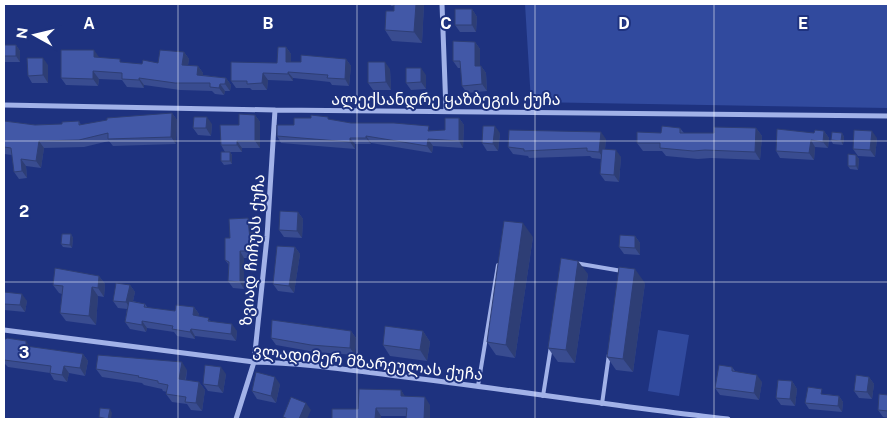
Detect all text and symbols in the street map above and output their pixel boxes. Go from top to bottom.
north arrow [10,10,60,60]
text: A [83,14,95,33]
text: B [263,14,274,33]
text: C [440,14,452,33]
text: D [618,14,630,33]
text: E [798,14,808,33]
text: N [13,27,31,40]
street label: ალექსანდრე ყაზბეგის ქუჩა [331,90,561,110]
street label: ზვიად ჩიჩუას ქუჩა [236,173,270,327]
text: 2 [19,202,29,221]
street label: ვლადიმერ მზარეულას ქუჩა [252,341,484,385]
text: 3 [19,343,29,362]

